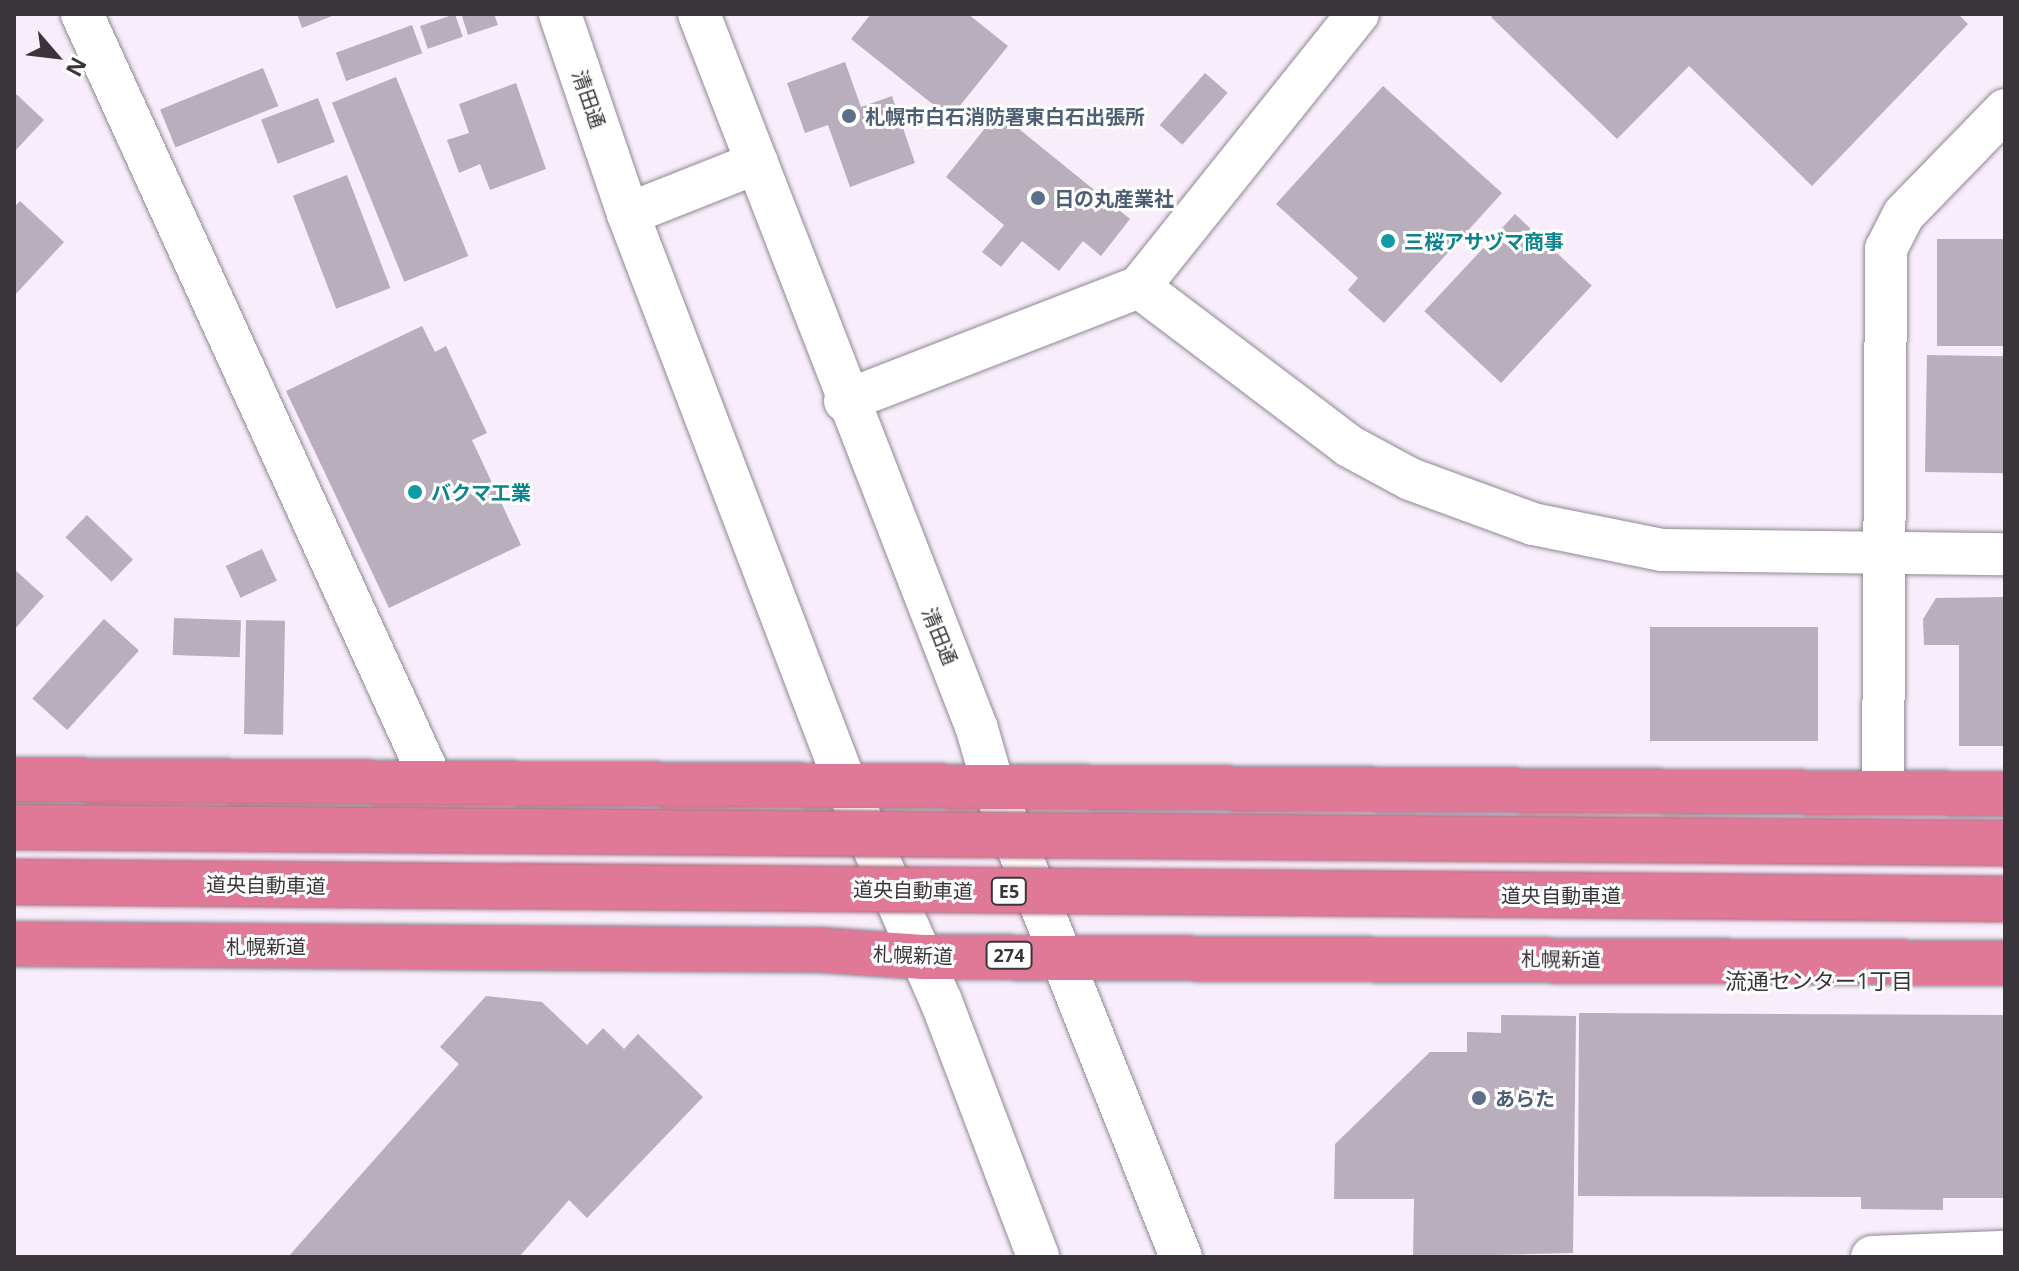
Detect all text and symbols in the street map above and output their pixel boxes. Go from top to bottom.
north arrow [16,16,96,96]
text: N [60,52,95,82]
street label: 清田通 [568,67,610,131]
place label: 札幌市白石消防署東白石出張所 [865,104,1145,128]
marker: 札幌市白石消防署東白石出張所 [840,107,858,125]
place label: 日の丸産業社 [1054,186,1174,210]
marker: 日の丸産業社 [1029,189,1047,207]
place label: 三桜アサヅマ商事 [1404,229,1564,253]
marker: 三桜アサヅマ商事 [1379,232,1397,250]
place label: バクマ工業 [431,480,531,504]
marker: バクマ工業 [406,483,424,501]
street label: 清田通 [918,604,962,668]
street label: 道央自動車道 [206,872,326,898]
street label: 道央自動車道 [853,877,973,903]
road number: E5 [989,877,1029,905]
street label: 道央自動車道 [1501,883,1621,907]
street label: 札幌新道 [226,934,306,958]
road number: 274 [985,941,1033,969]
street label: 札幌新道 [873,942,953,968]
street label: 札幌新道 [1521,946,1601,972]
district label: 流通センター1丁目 [1725,968,1913,994]
place label: あらた [1495,1086,1555,1110]
marker: あらた [1470,1089,1488,1107]

